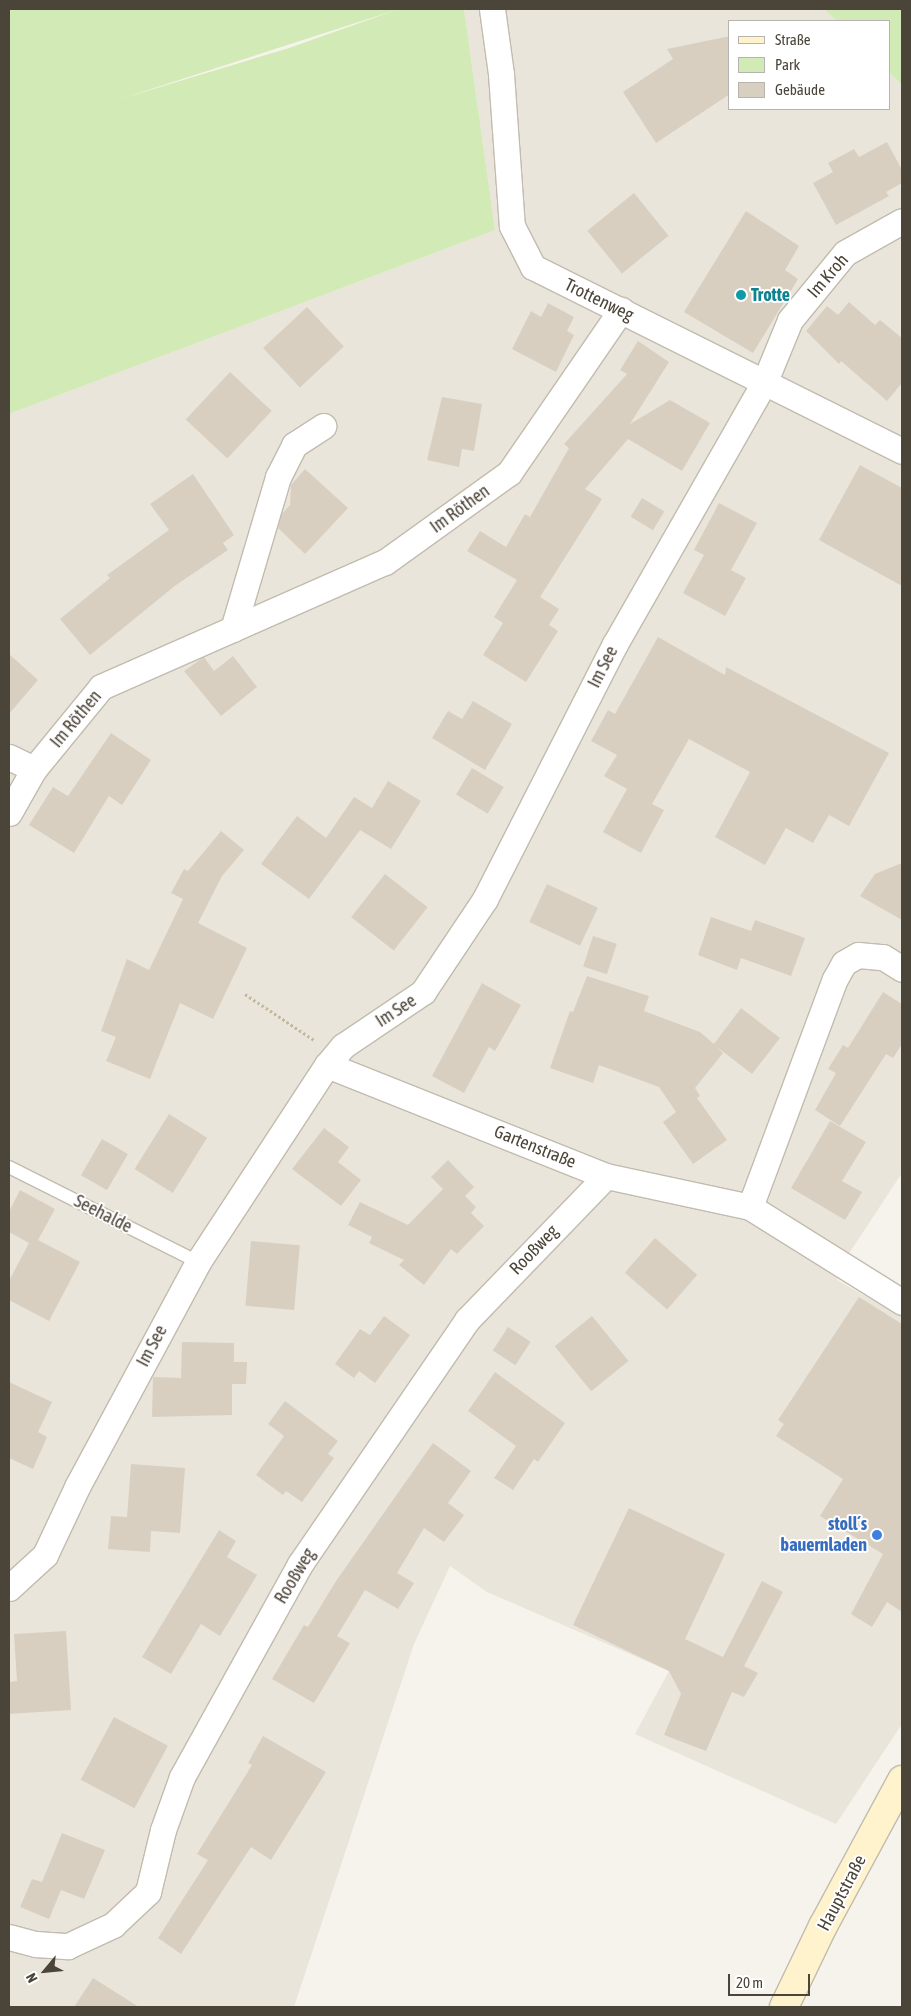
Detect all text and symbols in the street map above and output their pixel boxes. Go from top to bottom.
legend [728,20,891,110]
text: Straße [775,31,811,48]
text: Park [775,56,800,73]
text: Gebäude [775,81,825,98]
street label: Im Kroh [803,250,853,302]
street label: Trottenweg [561,274,637,326]
place label: Trotte [751,284,790,306]
marker: Trotte [735,289,747,301]
street label: Im Röthen [426,480,494,538]
street label: Im See [583,643,623,691]
street label: Im Röthen [46,686,106,752]
street label: Im See [372,990,420,1032]
street label: Gartenstraße [491,1121,579,1173]
street label: Seehalde [70,1190,136,1238]
street label: Rooßweg [505,1221,563,1279]
street label: Im See [132,1322,172,1370]
place label: stoll´s bauernladen [781,1514,867,1556]
marker: stoll´s bauernladen [871,1529,883,1541]
street label: Rooßweg [270,1544,320,1608]
street label: Hauptstraße [813,1851,871,1935]
north arrow [20,1946,70,1996]
scale bar [731,1964,814,1996]
text: N [23,1971,41,1985]
text: 20 m [736,1974,763,1991]

